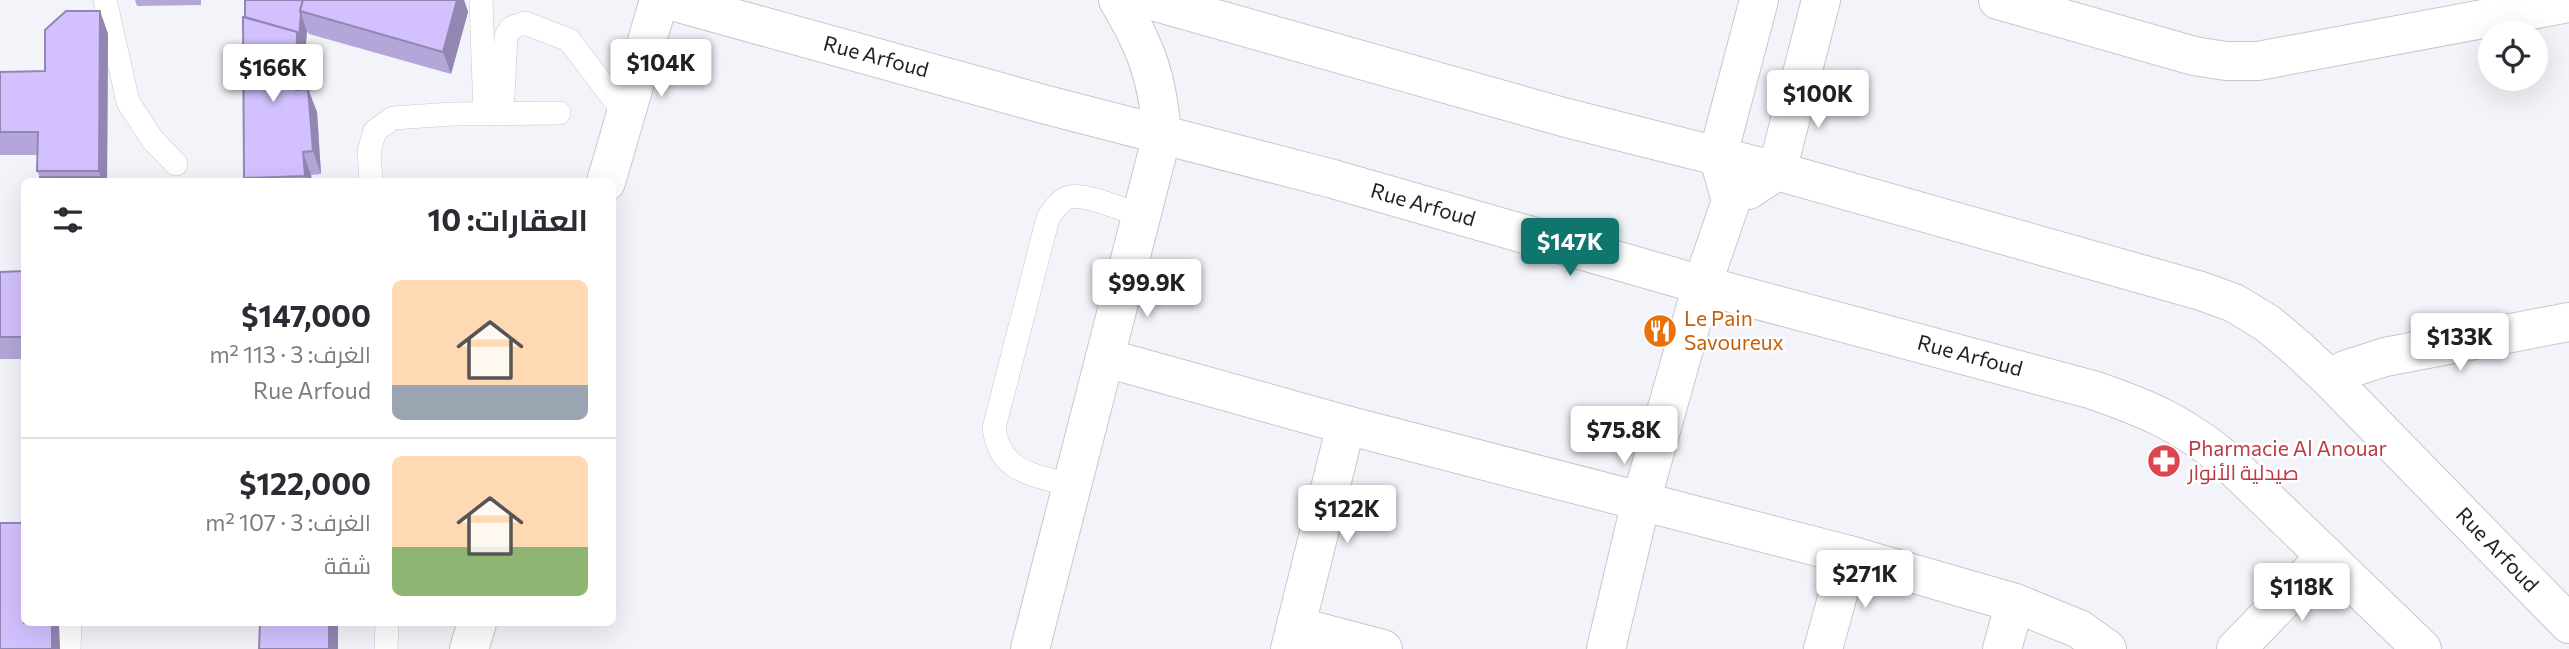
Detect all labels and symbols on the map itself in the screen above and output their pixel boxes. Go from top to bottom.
street label: Rue Arfoud [821,30,932,82]
pin: $104K [612,40,710,99]
pin: $166K [224,44,322,104]
pin: $100K [1769,71,1867,130]
street label: Rue Arfoud [1368,177,1479,230]
pin: $147K [1521,218,1619,278]
pin: $99.9K [1090,260,1204,319]
place label: Le Pain Savoureux [1684,305,1784,354]
restaurant icon: Le Pain Savoureux [1641,312,1679,350]
pin: $133K [2411,314,2509,373]
street label: Rue Arfoud [1915,329,2026,381]
pin: $75.8K [1567,406,1681,466]
place label: Pharmacie Al Anouar صيدلية الأنوار [2187,435,2387,485]
pharmacy icon: Pharmacie Al Anouar صيدلية الأنوار [2145,442,2183,480]
pin: $122K [1298,486,1396,545]
street label: Rue Arfoud [2452,501,2545,596]
pin: $271K [1816,550,1914,610]
pin: $118K [2253,564,2351,623]

